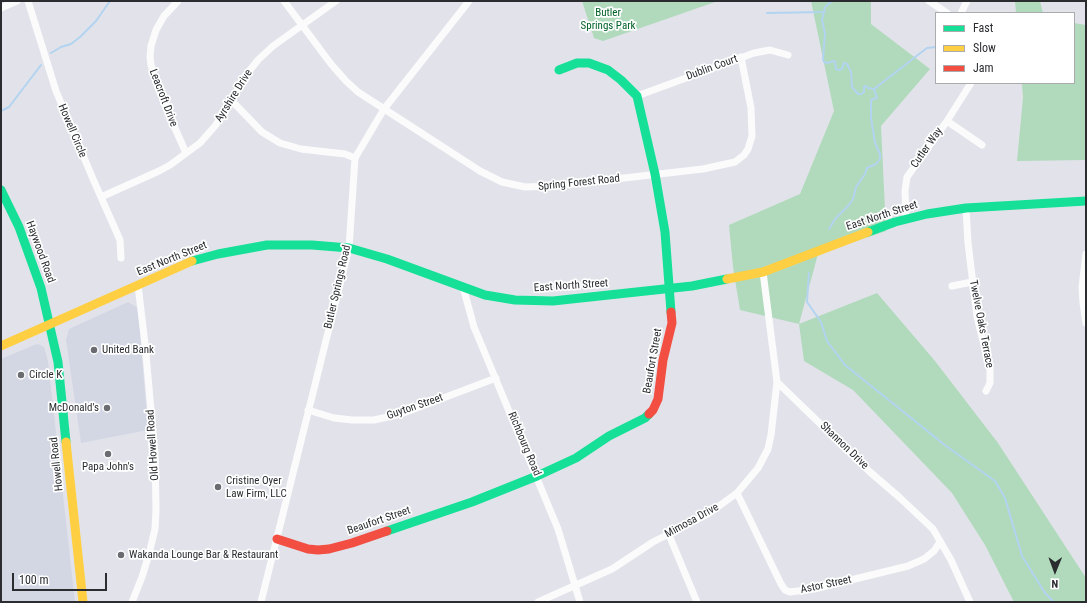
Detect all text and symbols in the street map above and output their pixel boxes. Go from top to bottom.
park label: Butler Springs Park [581,6,635,32]
legend [935,12,1075,84]
text: Fast [973,21,993,35]
text: Slow [973,41,996,55]
street label: Dublin Court [684,53,740,83]
text: Jam [973,61,994,75]
street label: Leacroft Drive [146,67,180,129]
street label: Ayrshire Drive [213,67,255,125]
street label: Howell Circle [55,102,89,160]
street label: Cutler Way [908,125,946,171]
street label: Spring Forest Road [537,172,621,194]
street label: East North Street [845,198,919,234]
street label: Haywood Road [23,219,57,285]
street label: East North Street [135,239,209,279]
street label: Butler Springs Road [322,244,354,330]
street label: East North Street [533,277,609,295]
street label: Twelve Oaks Terrace [966,279,996,369]
street label: Beaufort Street [641,327,665,395]
place label: United Bank [102,343,154,357]
marker: United Bank [89,345,99,355]
place label: Circle K [29,368,62,382]
marker: Circle K [16,370,26,380]
street label: Guyton Street [385,391,445,423]
place label: McDonald's [49,401,99,415]
marker: McDonald's [102,403,112,413]
street label: Old Howell Road [144,409,162,481]
street label: Richbourg Road [505,410,543,478]
street label: Shannon Drive [817,420,871,472]
street label: Howell Road [48,436,66,492]
marker: Papa John's [103,449,113,459]
place label: Papa John's [82,460,134,474]
place label: Cristine Oyer Law Firm, LLC [226,474,287,500]
marker: Cristine Oyer Law Firm, LLC [213,482,223,492]
street label: Mimosa Drive [663,501,721,541]
street label: Beaufort Street [346,504,412,538]
place label: Wakanda Lounge Bar & Restaurant [129,548,278,562]
marker: Wakanda Lounge Bar & Restaurant [116,550,126,560]
north arrow [1035,551,1075,591]
scale bar [14,565,109,591]
text: 100 m [19,573,49,587]
street label: Astor Street [799,573,853,597]
text: N [1051,577,1058,590]

